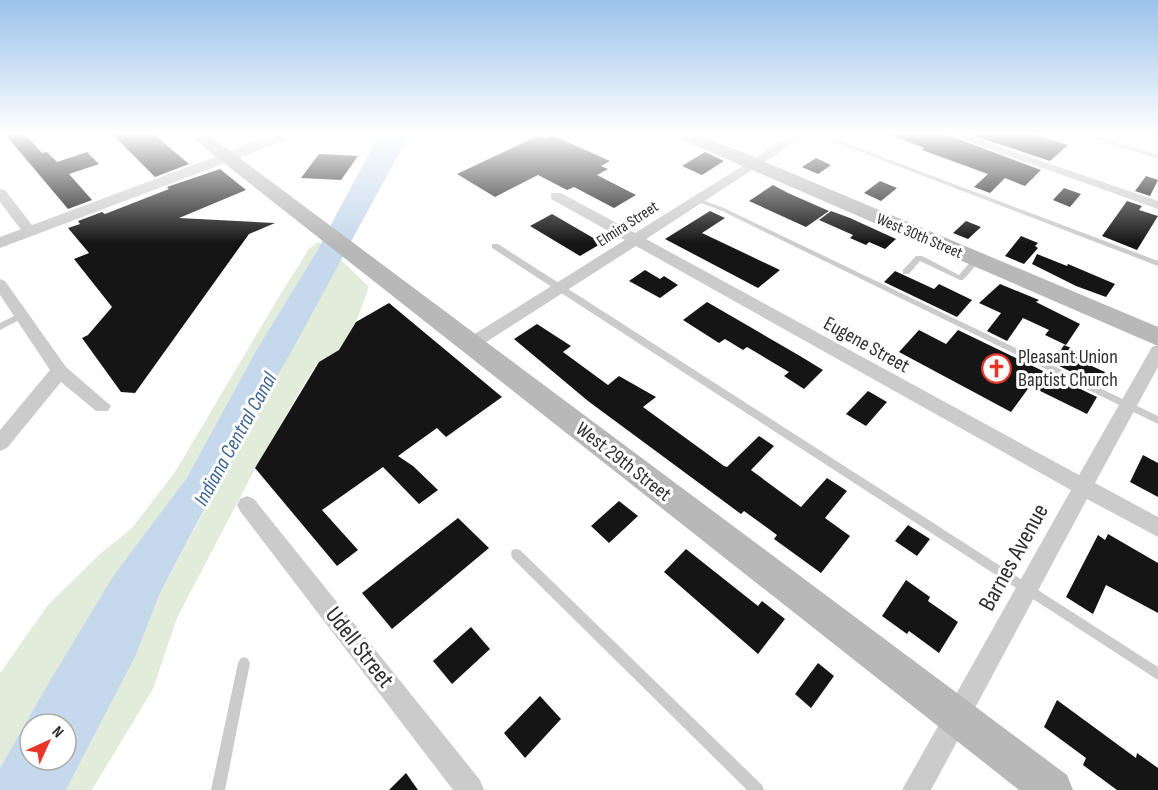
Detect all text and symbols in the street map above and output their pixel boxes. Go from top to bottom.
street label: Elmira Street [593,197,662,251]
street label: West 30th Street [874,210,965,263]
street label: Eugene Street [819,311,914,378]
place label: Pleasant Union Baptist Church [1018,345,1118,392]
church icon: Pleasant Union Baptist Church [981,352,1013,384]
water label: Indiana Central Canal [189,367,283,510]
street label: West 29th Street [571,417,676,506]
street label: Barnes Avenue [972,499,1055,616]
street label: Udell Street [319,601,400,694]
north arrow [18,712,78,772]
text: N [48,723,67,742]

